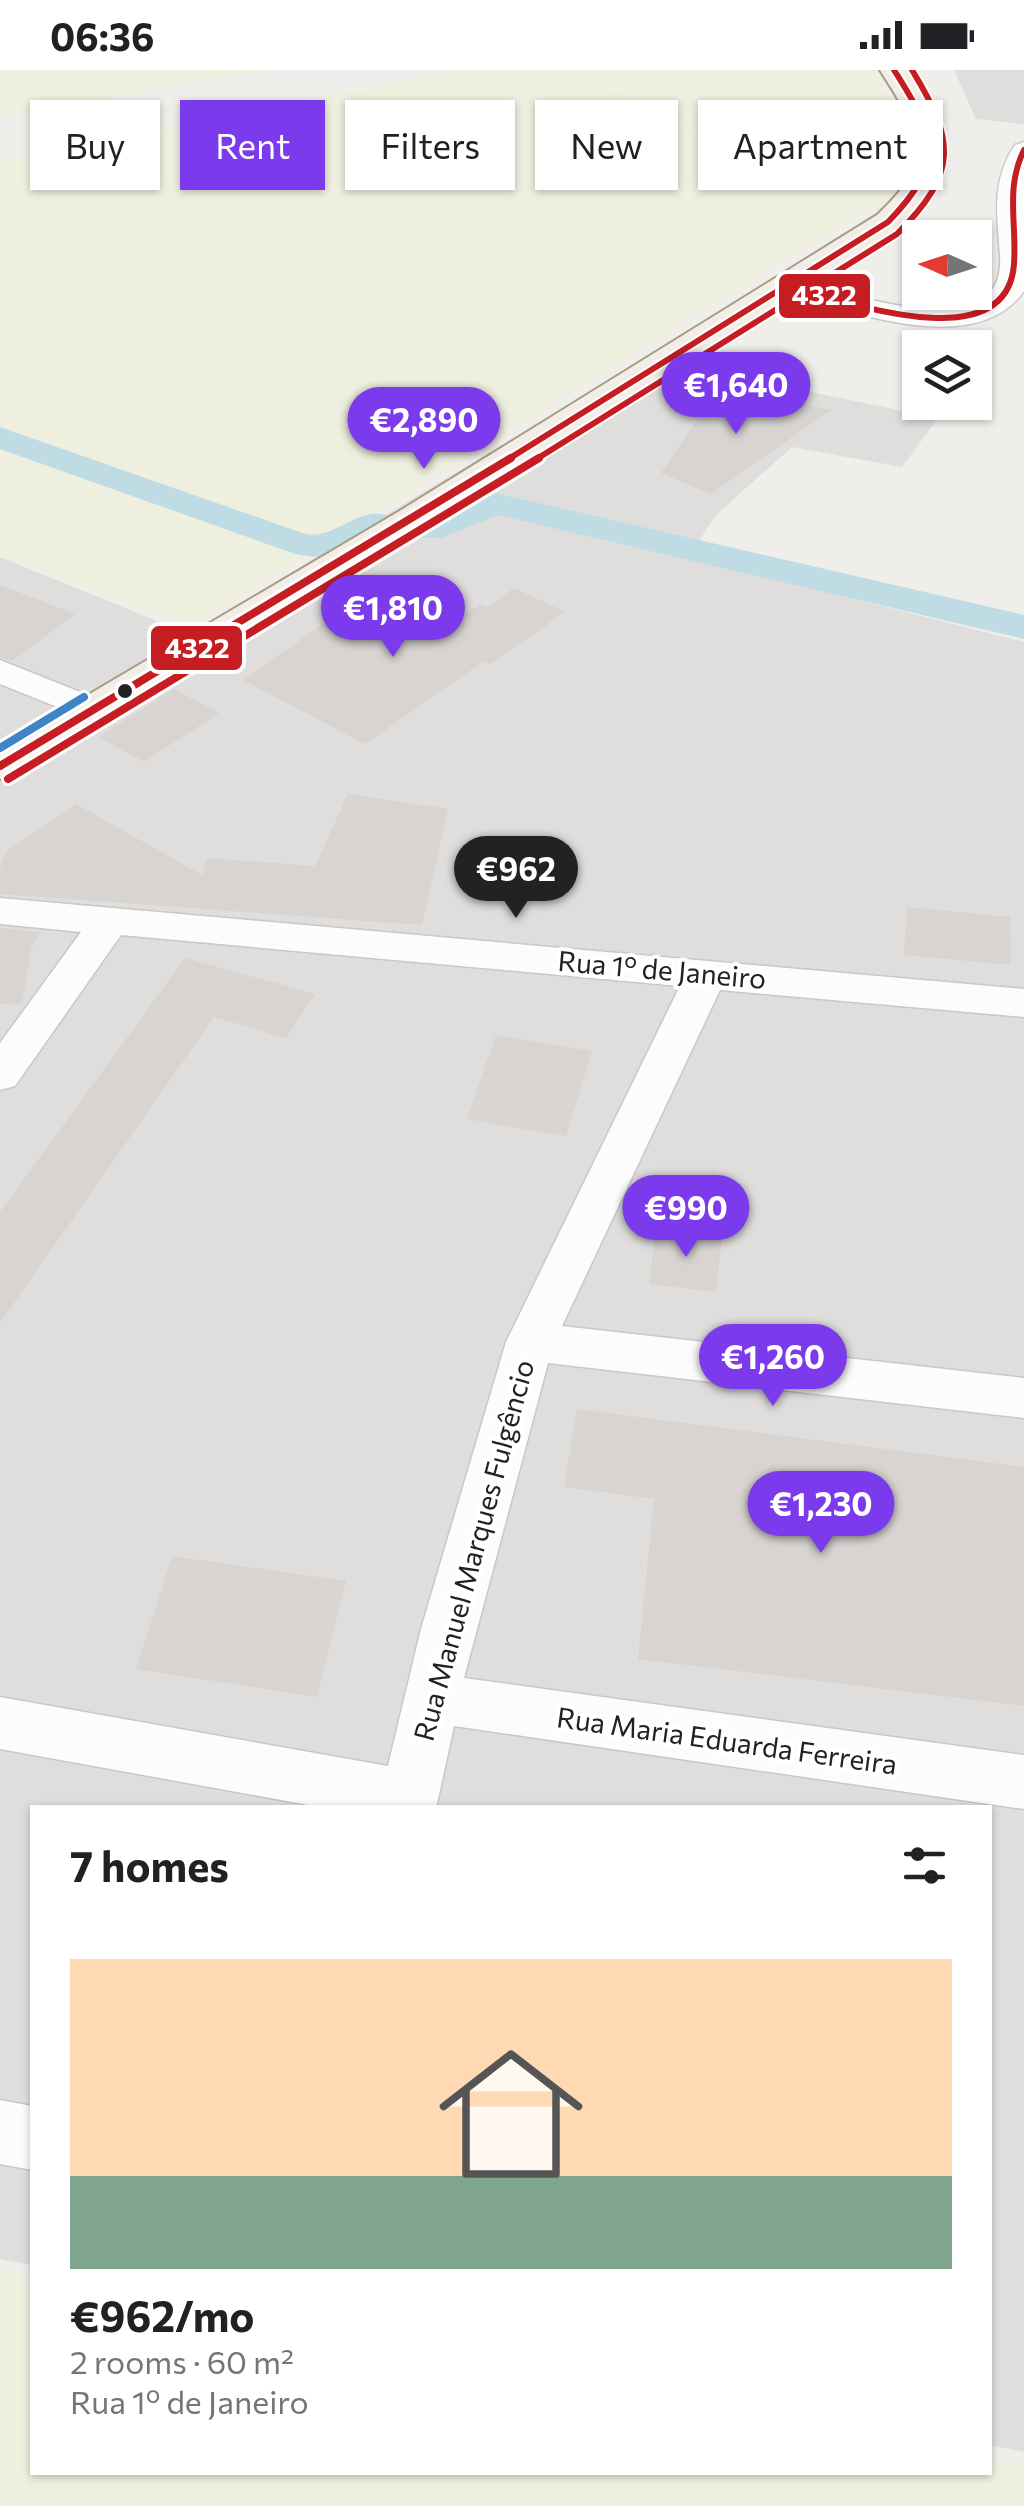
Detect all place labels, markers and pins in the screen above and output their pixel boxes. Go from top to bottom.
pin: €1,640 [655,352,817,437]
pin: €2,890 [343,387,505,472]
pin: €1,810 [312,575,474,660]
unlabelled marker [115,681,135,701]
pin: €962 [457,836,575,921]
pin: €990 [627,1175,745,1260]
pin: €1,260 [692,1324,854,1409]
pin: €1,230 [740,1471,902,1556]

